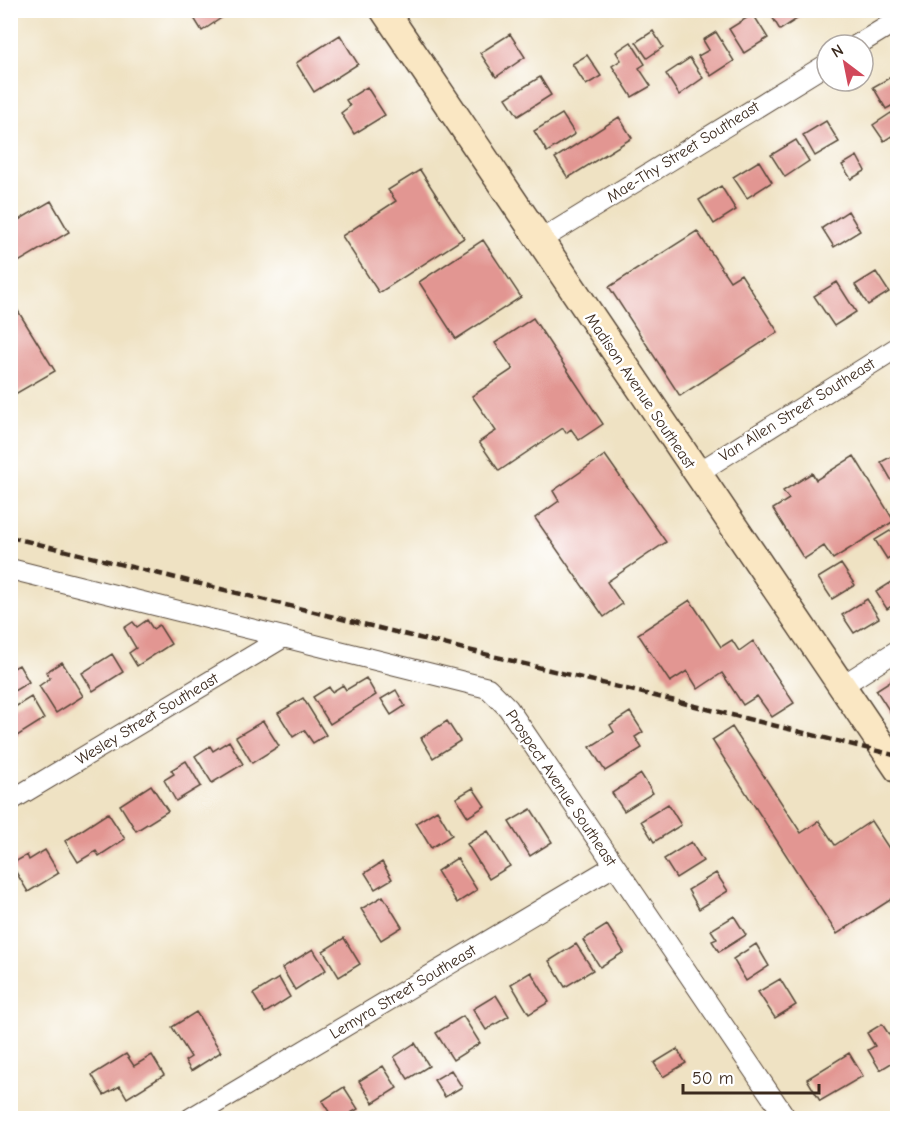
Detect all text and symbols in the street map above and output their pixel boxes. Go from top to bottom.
north arrow [815,33,875,93]
text: N [828,41,847,62]
street label: Mae-Thy Street Southeast [604,97,763,206]
street label: Madison Avenue Southeast [581,310,699,472]
street label: Van Allen Street Southeast [716,354,879,465]
street label: Wesley Street Southeast [72,669,222,769]
street label: Prospect Avenue Southeast [502,707,620,870]
street label: Lemyra Street Southeast [327,941,480,1043]
scale bar [683,1057,820,1095]
text: 50 m [692,1068,734,1089]

